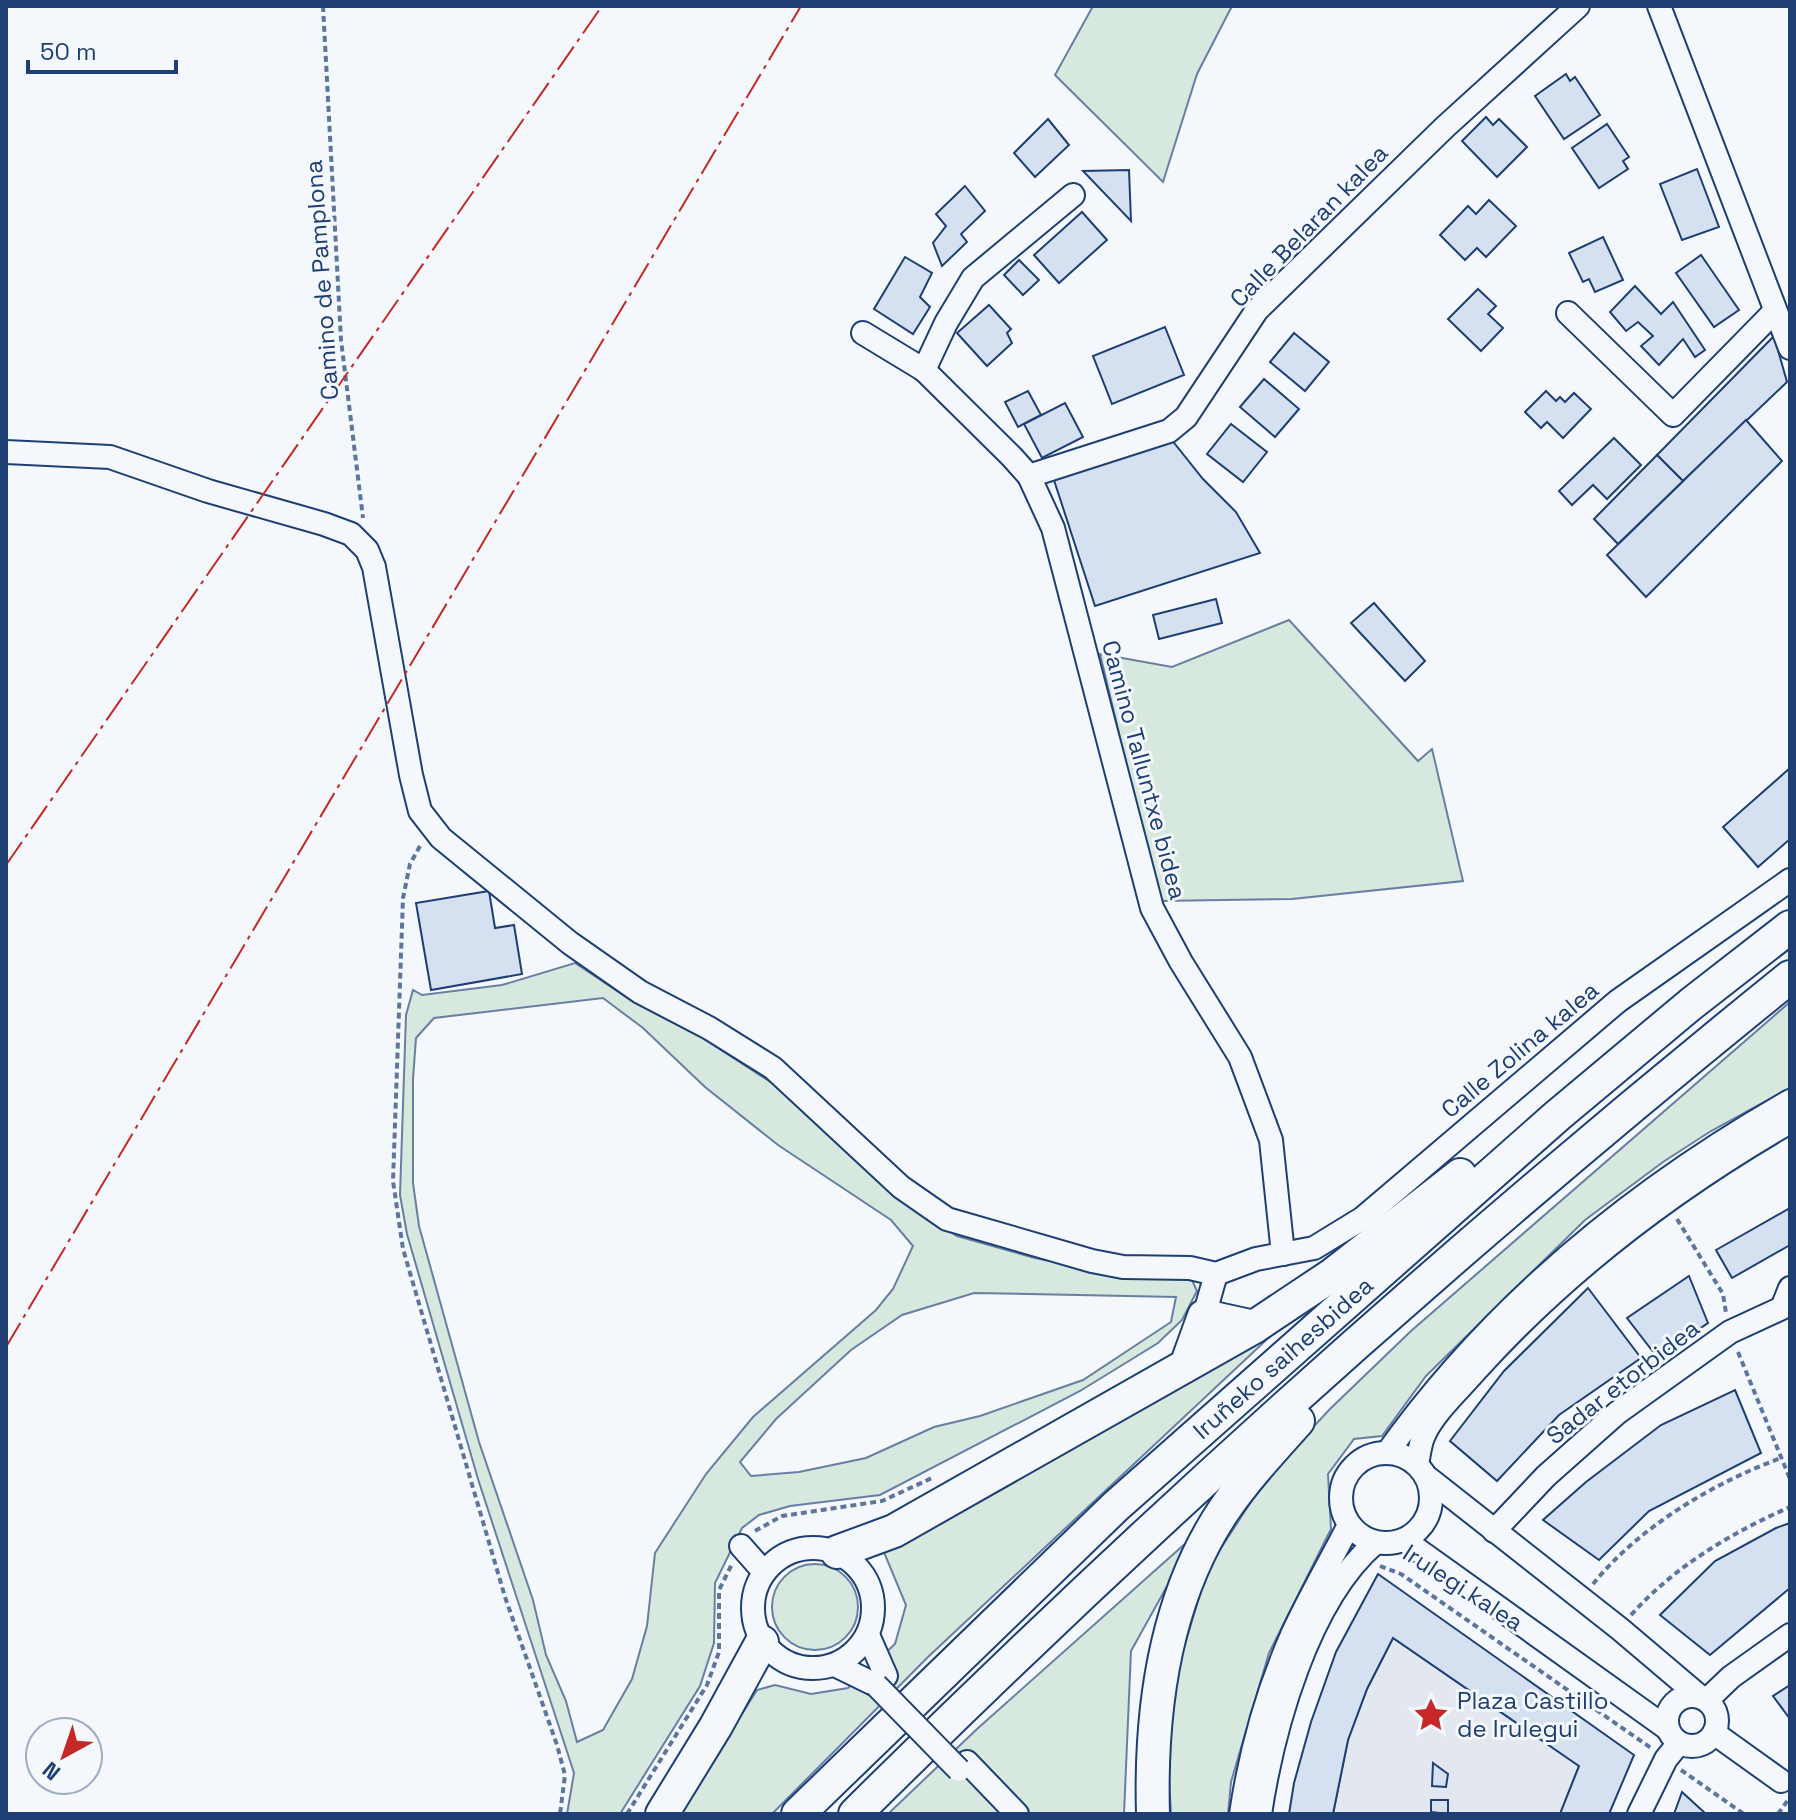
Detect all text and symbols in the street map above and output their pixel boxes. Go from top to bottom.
scale bar [28,24,176,74]
text: 50 m [40,36,97,67]
street label: Calle Belaran kalea [1223,138,1395,314]
street label: Camino de Pamplona [298,159,345,401]
street label: Camino Talluntxe bidea [1095,637,1194,903]
street label: Calle Zolina kalea [1434,974,1605,1125]
street label: Iruñeko saihesbidea [1186,1270,1380,1446]
street label: Sadar etorbidea [1540,1312,1706,1451]
street label: Irulegi kalea [1397,1537,1530,1638]
place label: Plaza Castillo de Irulegui [1457,1685,1609,1744]
place icon: Plaza Castillo de Irulegui [1412,1696,1450,1734]
north arrow [24,1716,104,1796]
text: N [36,1756,66,1787]

